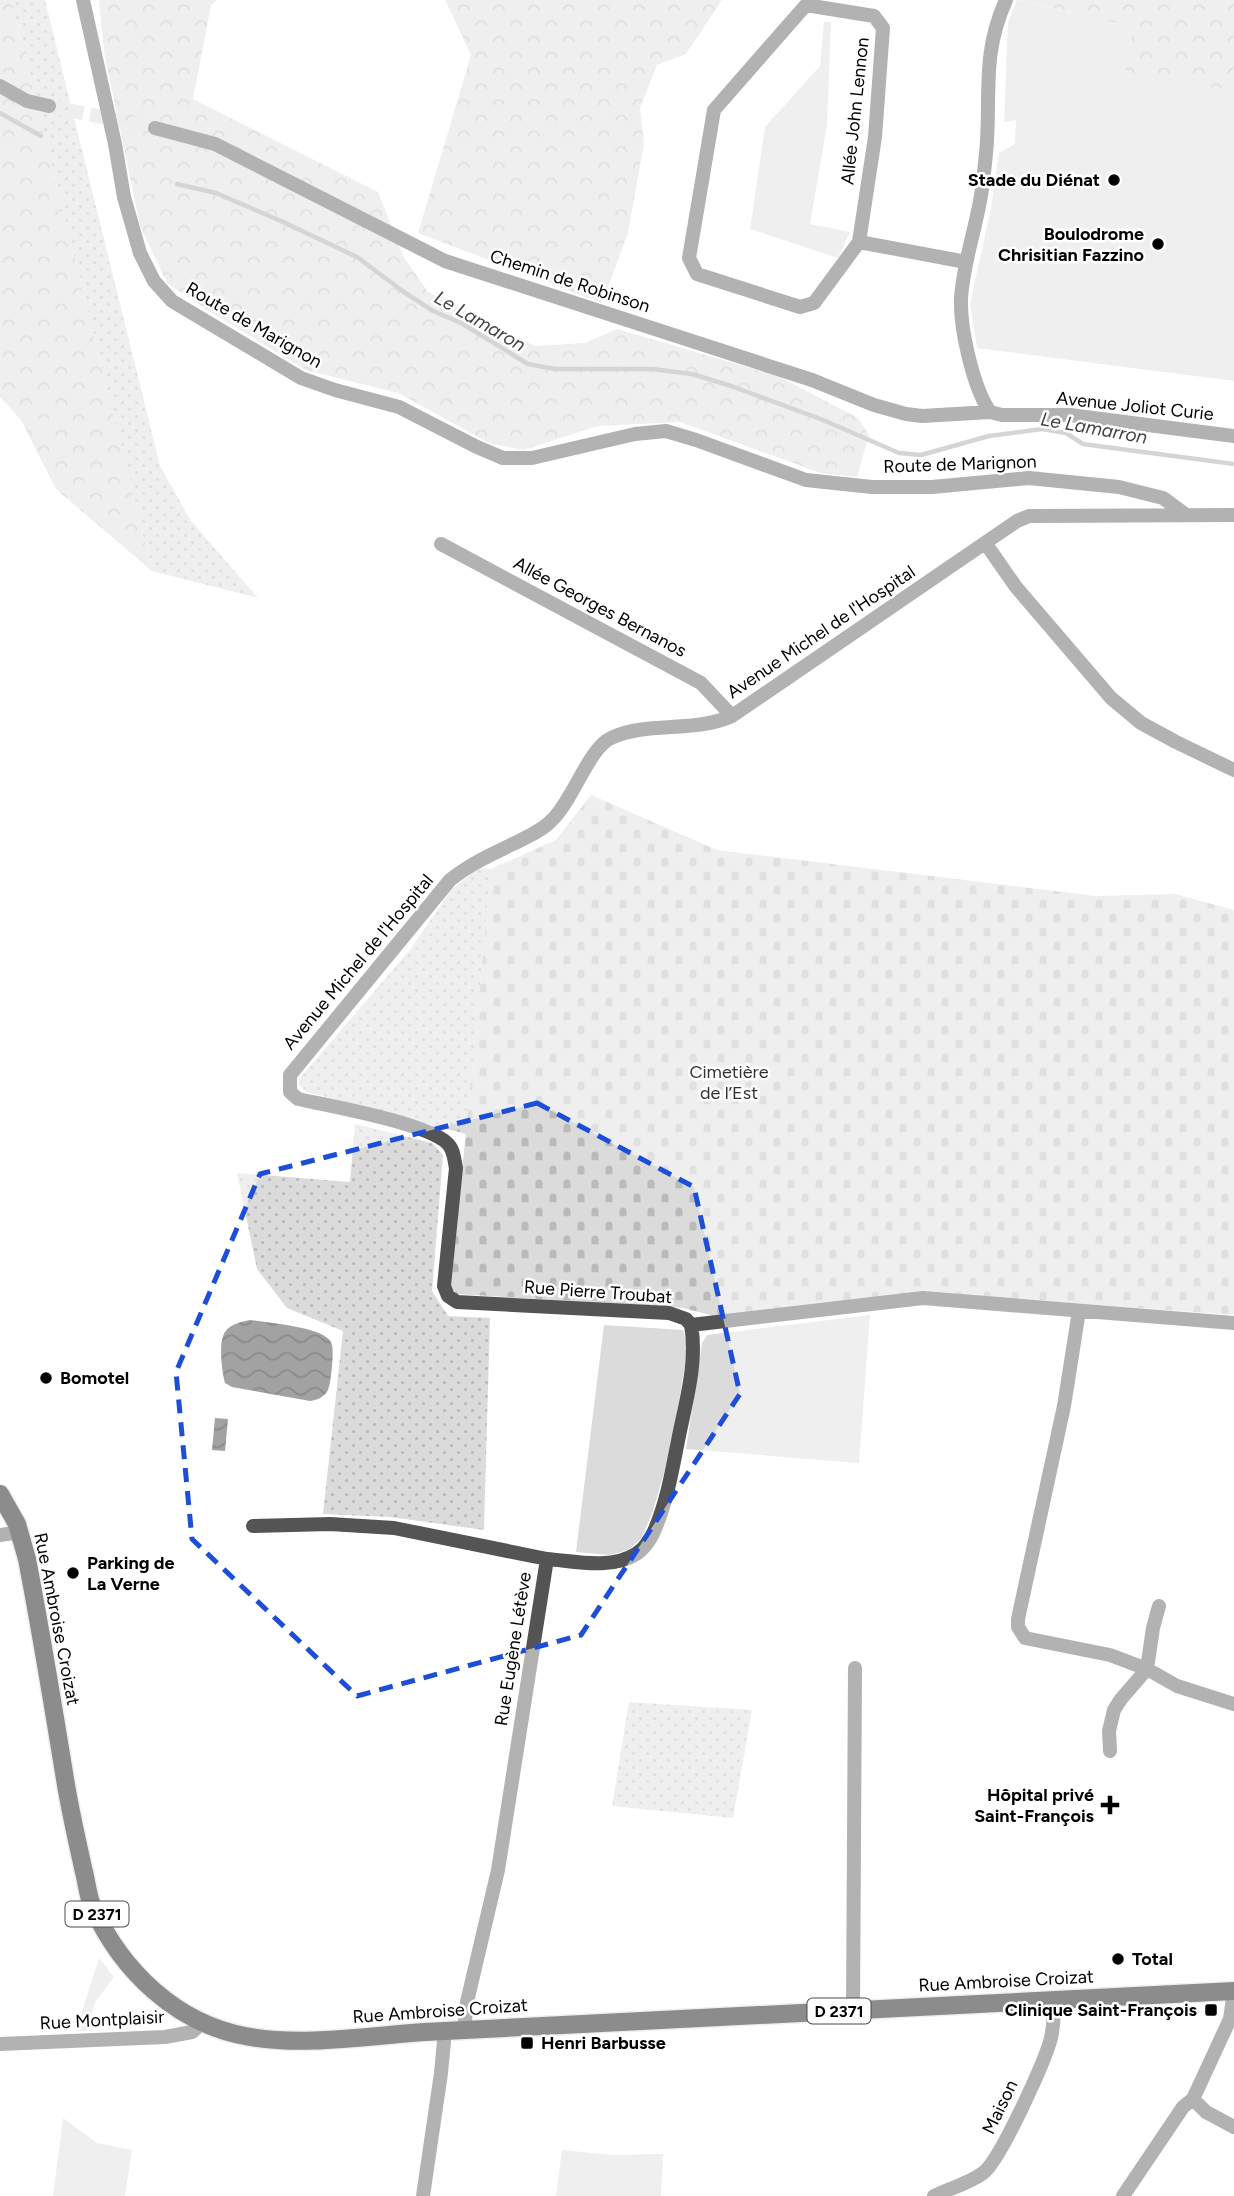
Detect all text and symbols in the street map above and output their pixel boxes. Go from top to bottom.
street label: Allée John Lennon [836,36,874,186]
place label: Stade du Diénat [968,169,1100,191]
marker: Stade du Diénat [1106,172,1122,188]
place label: Boulodrome Chrisitian Fazzino [998,223,1144,266]
marker: Boulodrome Chrisitian Fazzino [1150,236,1166,252]
street label: Chemin de Robinson [487,245,653,317]
street label: Route de Marignon [182,277,326,373]
water label: Le Lamaron [430,286,530,357]
street label: Avenue Joliot Curie [1055,387,1215,425]
water label: Le Lamarron [1039,407,1149,449]
street label: Route de Marignon [883,450,1037,478]
street label: Allée Georges Bernanos [510,552,690,662]
street label: Avenue Michel de l'Hospital [723,561,919,703]
street label: Avenue Michel de l'Hospital [278,870,438,1054]
park label: Cimetière de l’Est [689,1061,769,1104]
street label: Rue Pierre Troubat [523,1276,673,1308]
place label: Bomotel [60,1367,129,1389]
marker: Bomotel [38,1370,54,1386]
street label: Rue Ambroise Croizat [29,1531,85,1707]
place label: Parking de La Verne [87,1552,175,1595]
marker: Parking de La Verne [65,1565,81,1581]
street label: Rue Eugène Létève [490,1570,536,1728]
place label: Hôpital privé Saint-François [974,1784,1095,1827]
marker: Hôpital privé Saint-François [1100,1795,1120,1815]
road number: D 2371 [66,1902,128,1926]
place label: Total [1132,1948,1173,1970]
marker: Total [1110,1951,1126,1967]
street label: Rue Ambroise Croizat [918,1965,1094,1997]
street label: Rue Ambroise Croizat [352,1994,528,2028]
road number: D 2371 [808,1998,870,2024]
place label: Clinique Saint-François [1005,1999,1198,2021]
marker: Clinique Saint-François [1203,2002,1219,2018]
street label: Rue Montplaisir [39,2006,165,2034]
place label: Henri Barbusse [541,2032,666,2054]
marker: Henri Barbusse [519,2035,535,2051]
street label: Maison [978,2076,1022,2138]

